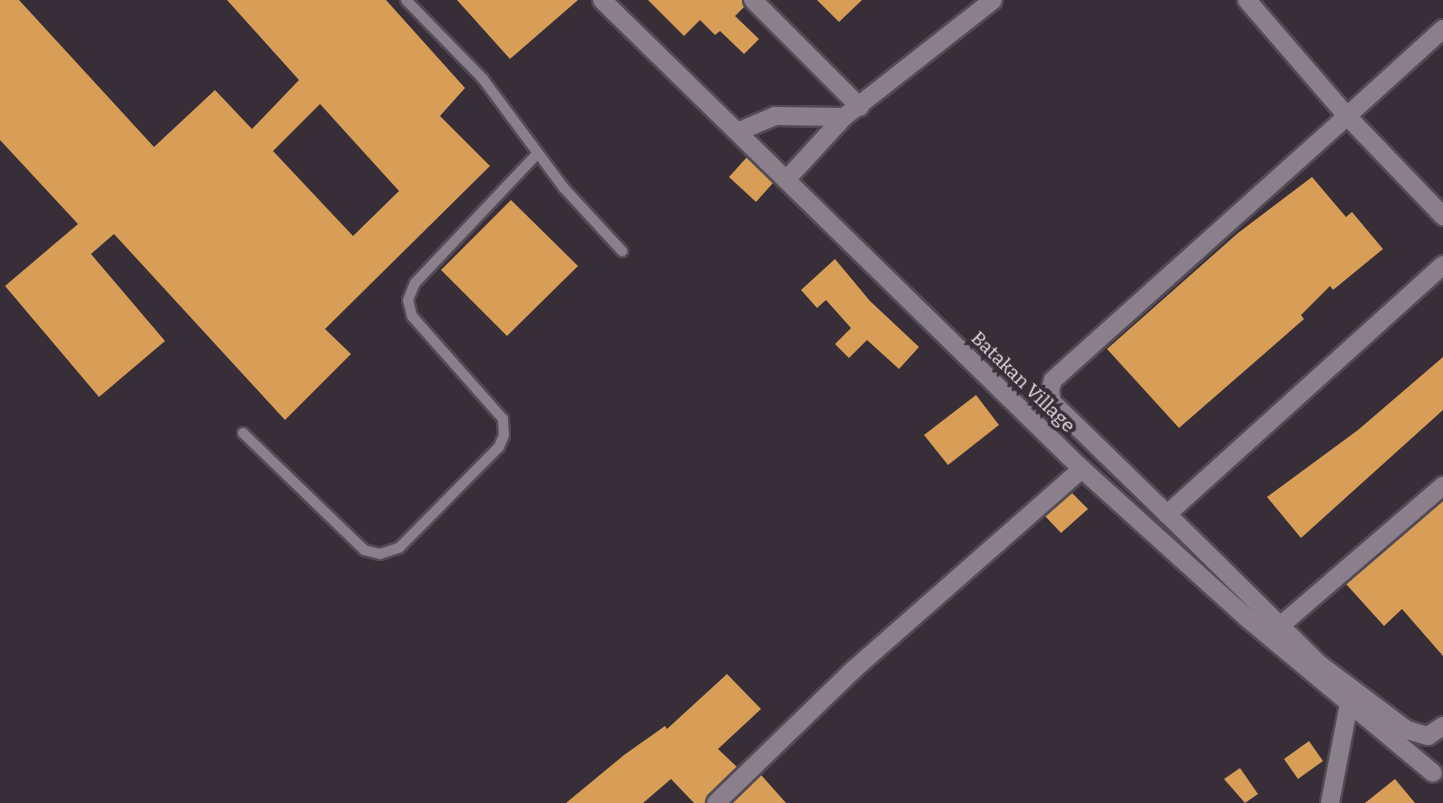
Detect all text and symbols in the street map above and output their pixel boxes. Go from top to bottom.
street label: Batakan Village [966,327,1080,437]

